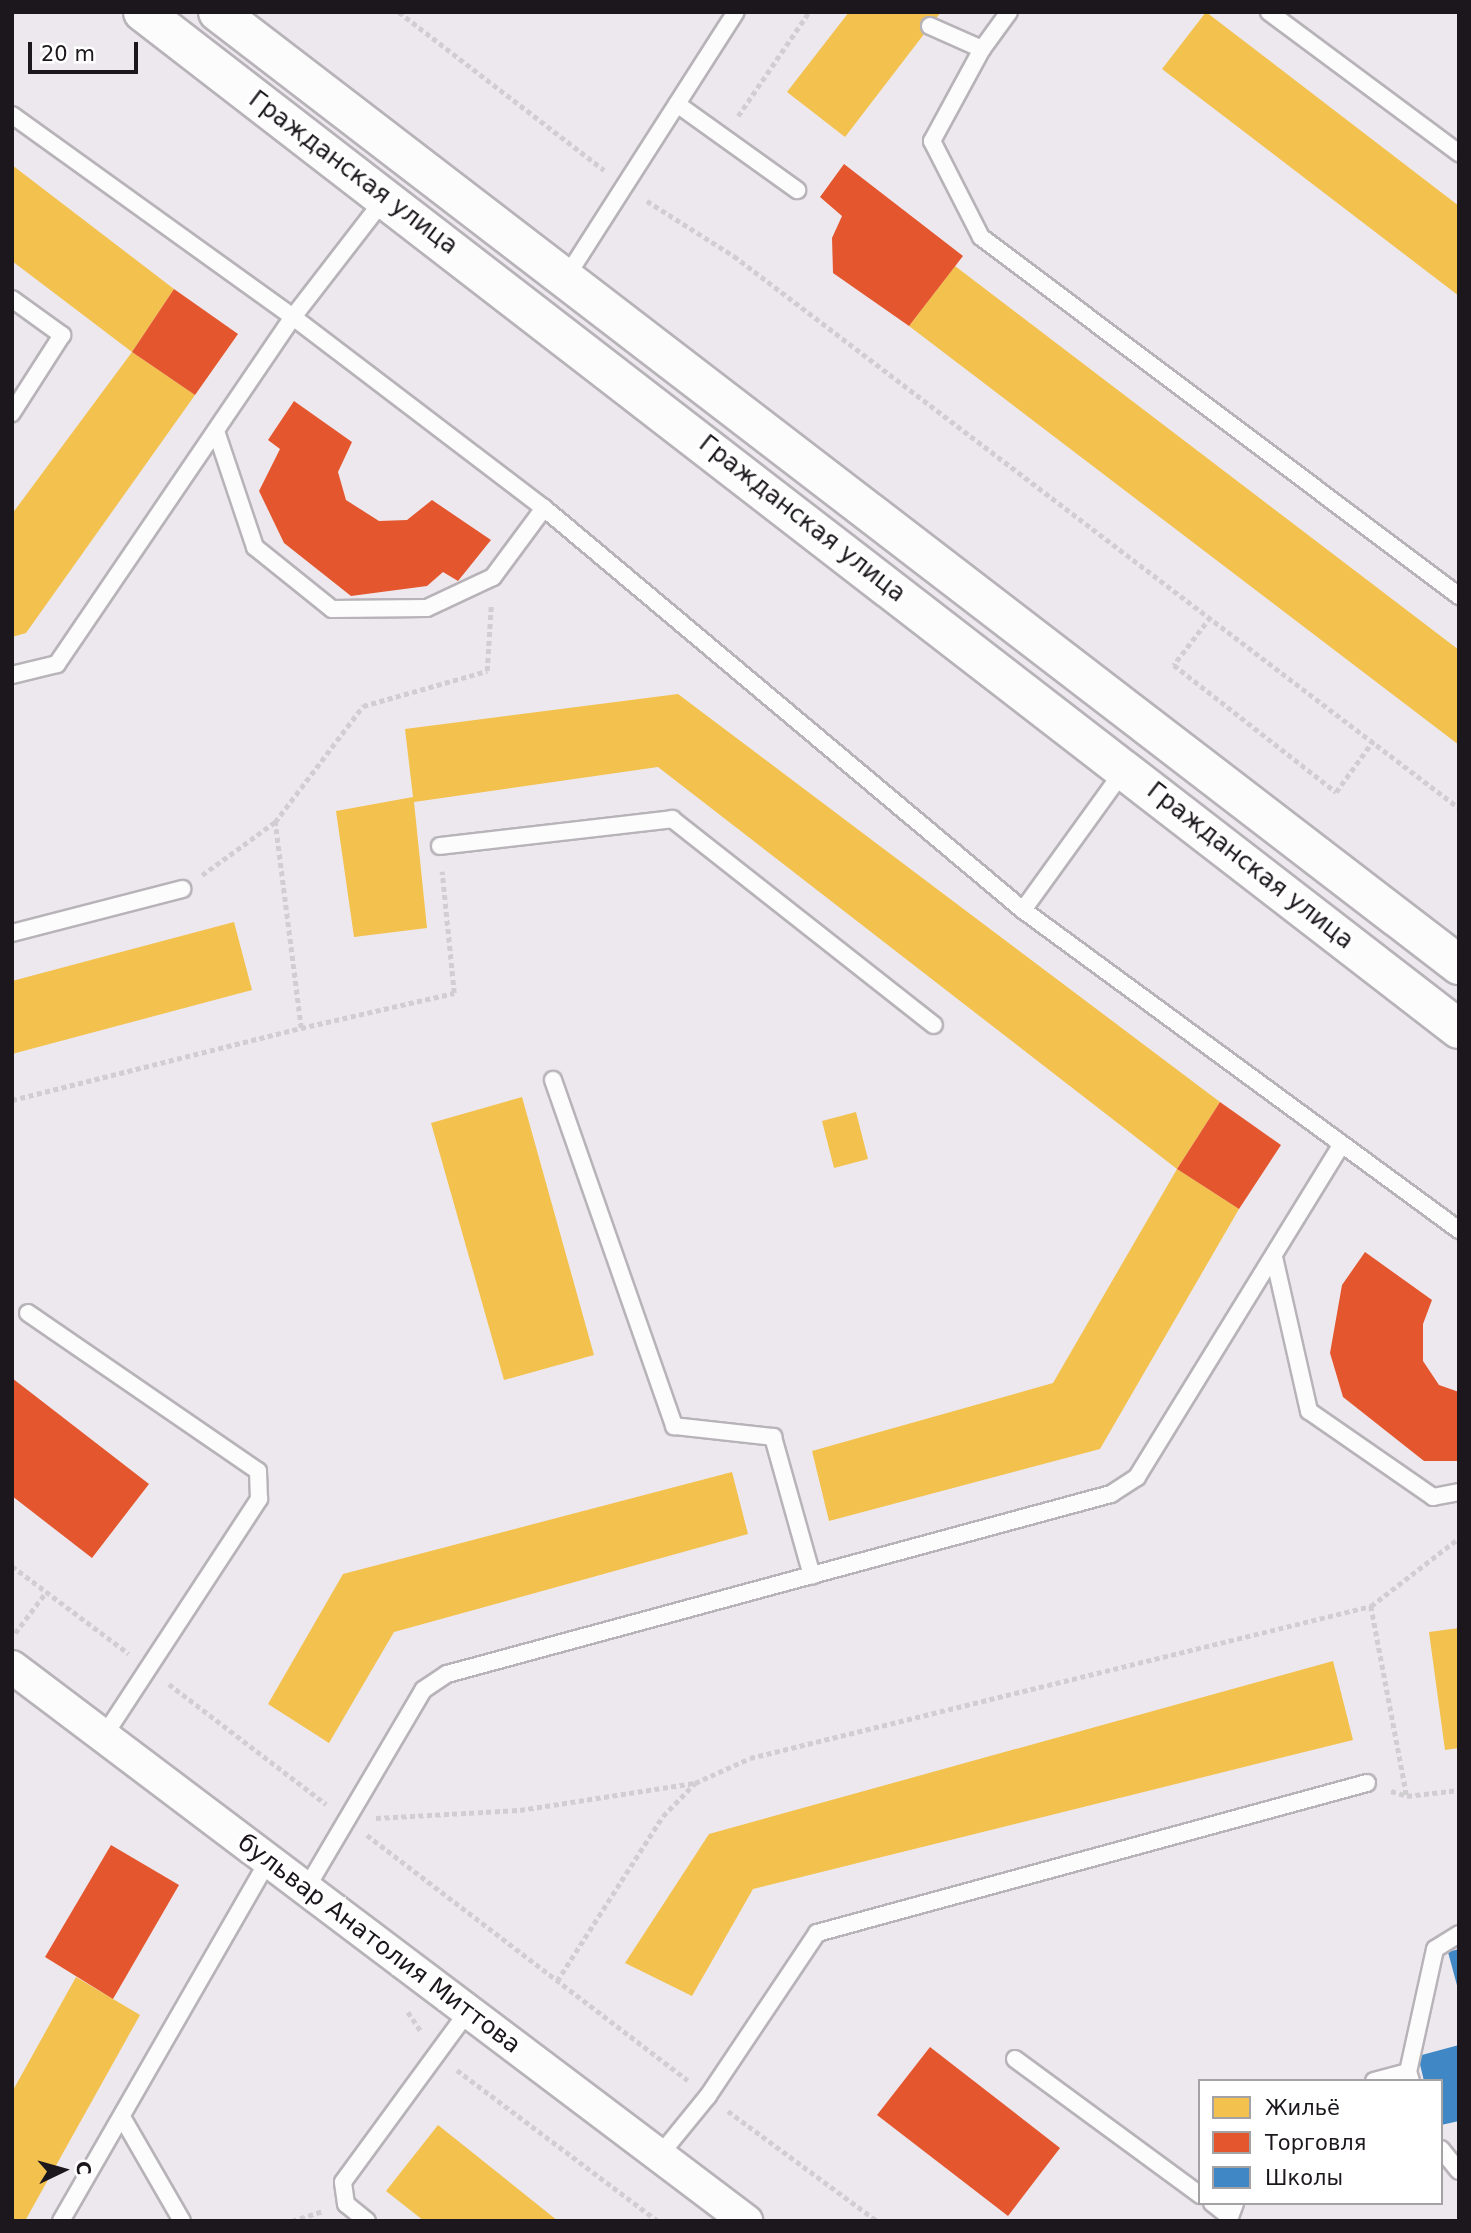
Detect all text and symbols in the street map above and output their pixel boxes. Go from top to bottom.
scale bar [32,28,142,72]
text: 20 m [41,42,95,66]
street label: Гражданская улица [243,85,463,261]
street label: Гражданская улица [693,430,911,608]
street label: Гражданская улица [1141,777,1359,955]
street label: бульвар Анатолия Миттова [232,1828,526,2060]
legend [1198,2079,1443,2205]
text: Жильё [1265,2096,1340,2120]
text: Торговля [1265,2131,1366,2155]
north arrow [28,2135,98,2205]
text: С [72,2160,95,2176]
text: Школы [1265,2166,1343,2190]

